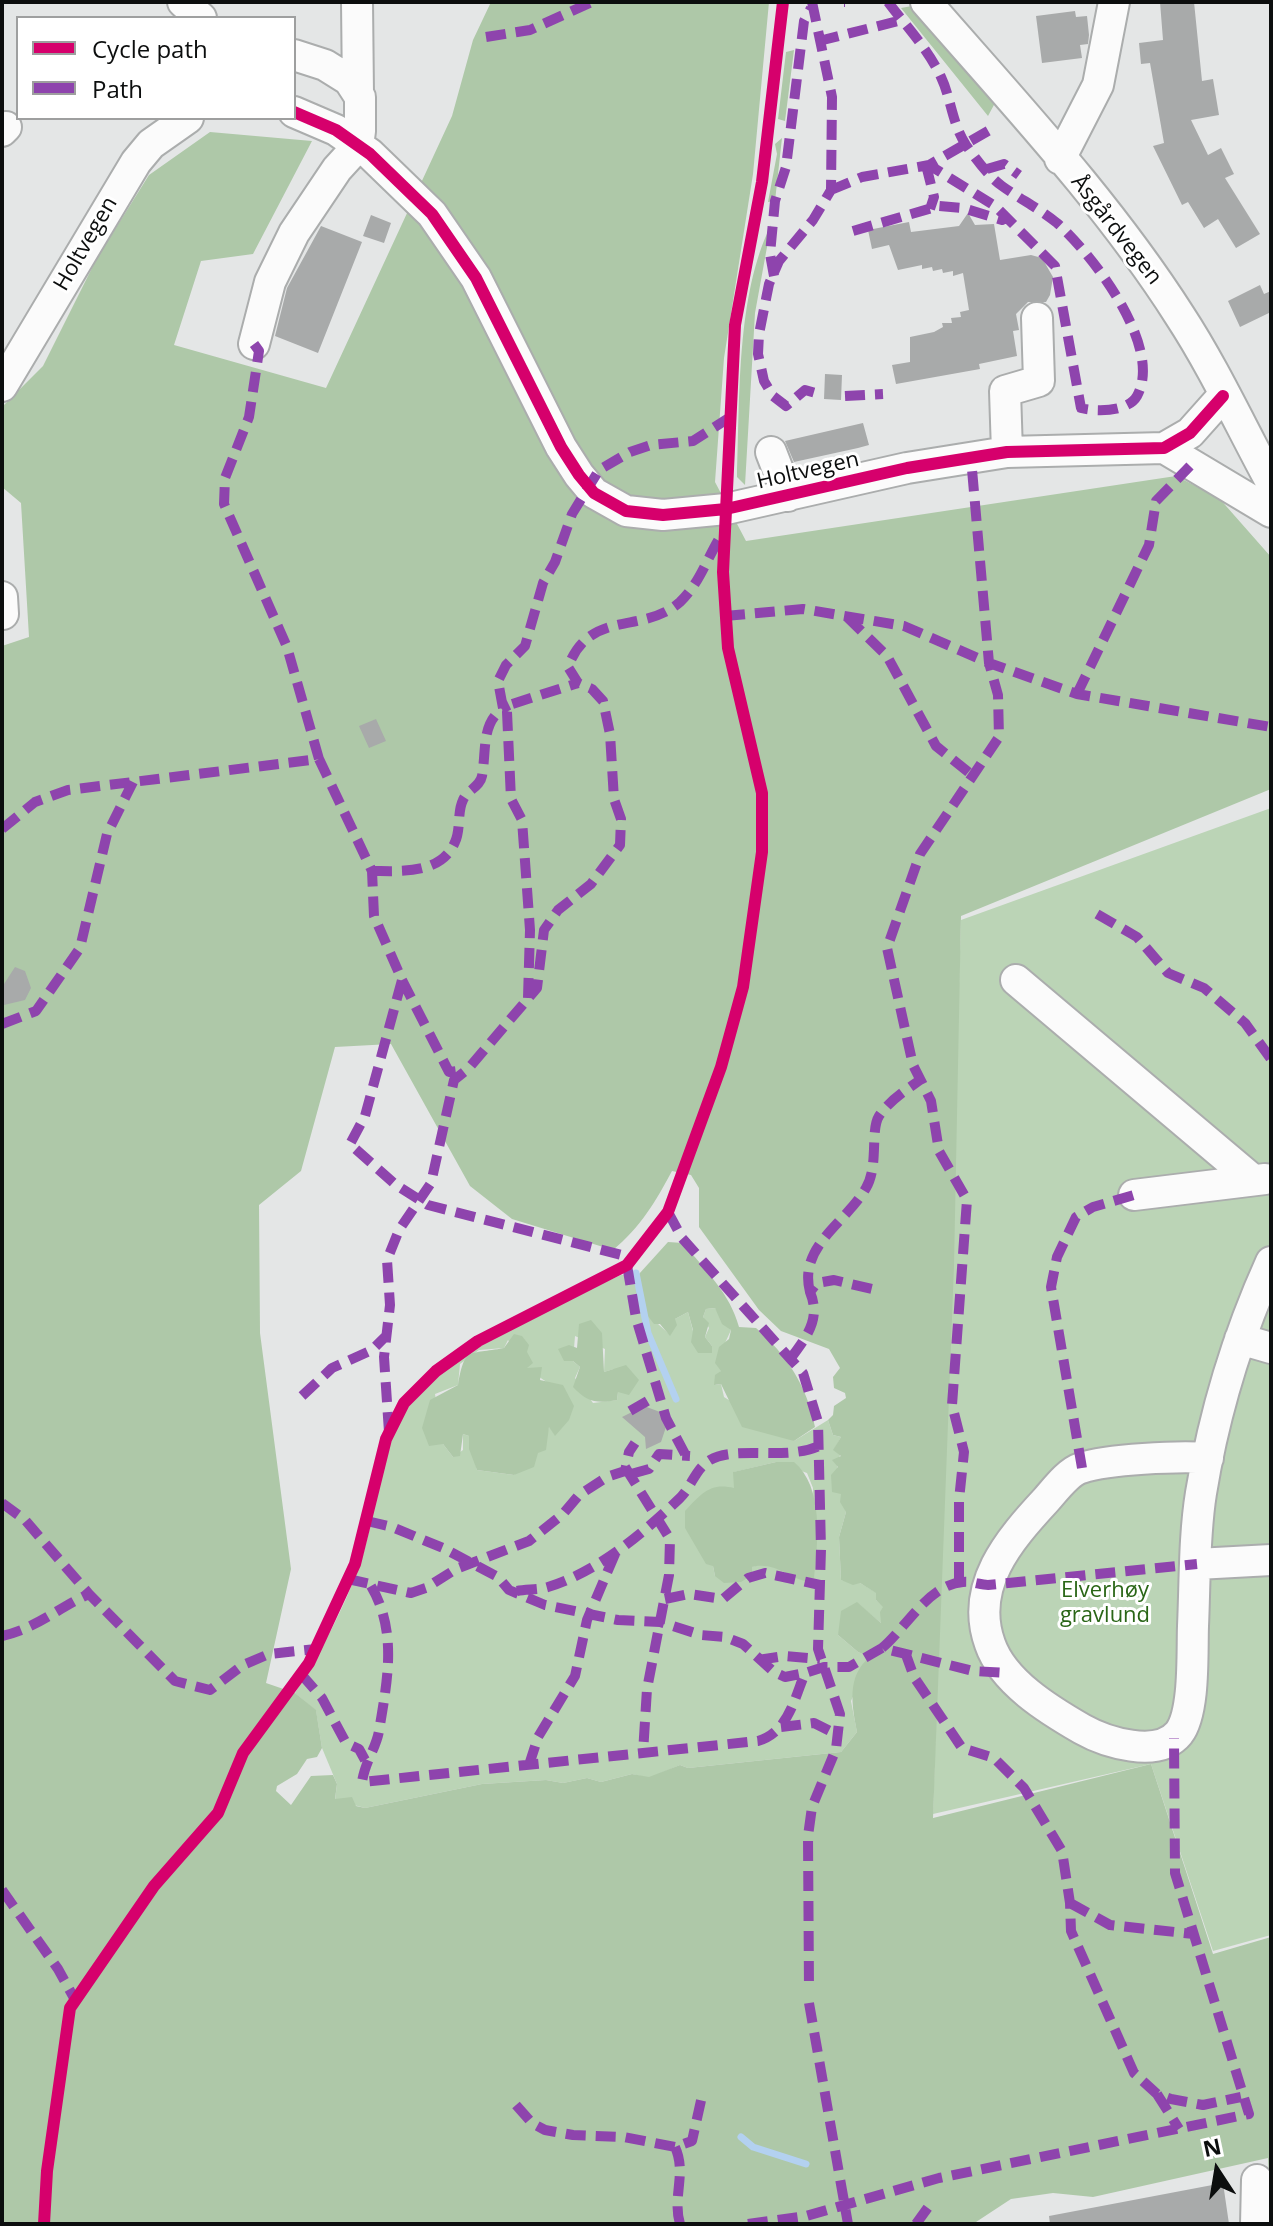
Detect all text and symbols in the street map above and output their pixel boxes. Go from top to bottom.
legend [16,16,296,120]
text: Cycle path [92,32,208,65]
text: Path [92,72,143,105]
street label: Åsgårdvegen [1065,170,1167,290]
street label: Holtvegen [49,192,123,296]
street label: Holtvegen [754,446,862,496]
park label: Elverhøy gravlund [1060,1578,1150,1630]
north arrow [1177,2130,1257,2210]
text: N [1200,2130,1224,2163]

